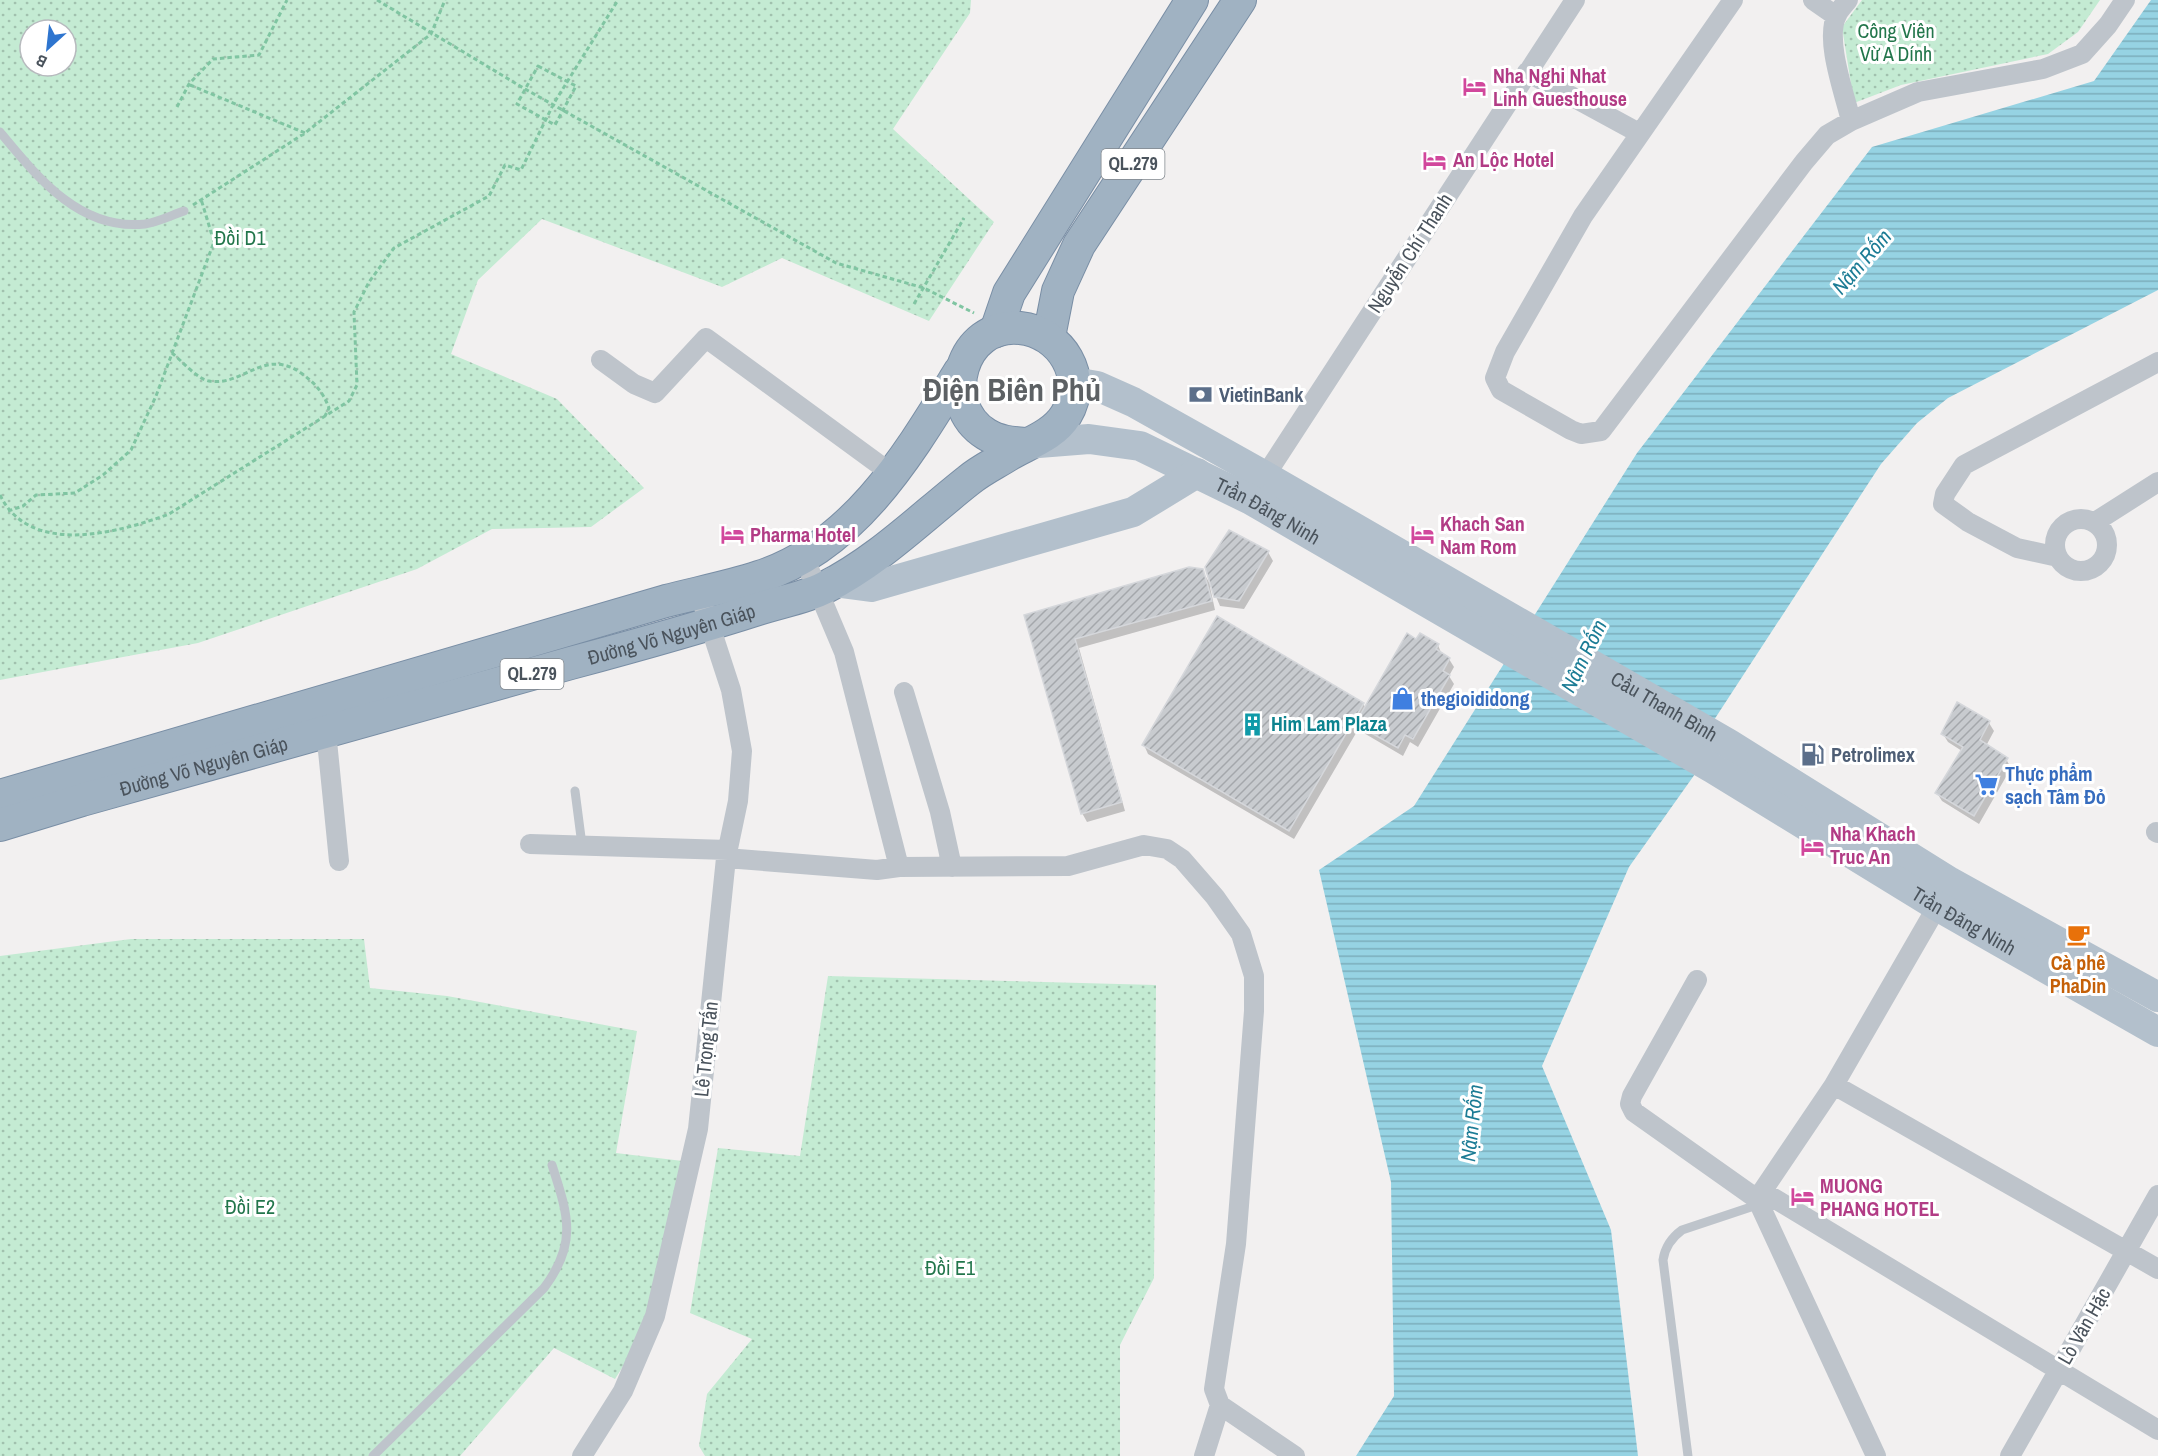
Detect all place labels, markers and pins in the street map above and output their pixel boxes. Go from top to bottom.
place label: Nha Nghi Nhat Linh Guesthouse [1493,62,1627,112]
hotel icon: Nha Nghi Nhat Linh Guesthouse [1462,74,1488,100]
place label: An Lộc Hotel [1453,146,1554,173]
hotel icon: An Lộc Hotel [1422,147,1448,173]
place label: VietinBank [1219,381,1304,408]
bank icon: VietinBank [1188,382,1214,408]
place label: Khach San Nam Rom [1440,510,1525,560]
place label: Pharma Hotel [750,521,856,548]
hotel icon: Pharma Hotel [719,522,745,548]
hotel icon: Khach San Nam Rom [1409,522,1435,548]
place label: thegioididong [1421,685,1529,712]
shop icon: thegioididong [1390,686,1416,712]
place label: Him Lam Plaza [1271,710,1387,737]
building icon: Him Lam Plaza [1240,711,1266,737]
place label: Petrolimex [1831,741,1916,768]
fuel station icon: Petrolimex [1800,742,1826,768]
place label: Thực phẩm sạch Tâm Đỏ [2005,760,2106,810]
supermarket icon: Thực phẩm sạch Tâm Đỏ [1974,772,2000,798]
place label: Nha Khach Truc An [1830,820,1916,870]
hotel icon: Nha Khach Truc An [1799,833,1825,859]
cafe icon: Cà phê PhaDin [2065,922,2091,948]
place label: Cà phê PhaDin [2050,949,2106,999]
place label: MUONG PHANG HOTEL [1820,1172,1939,1222]
hotel icon: MUONG PHANG HOTEL [1789,1184,1815,1210]

